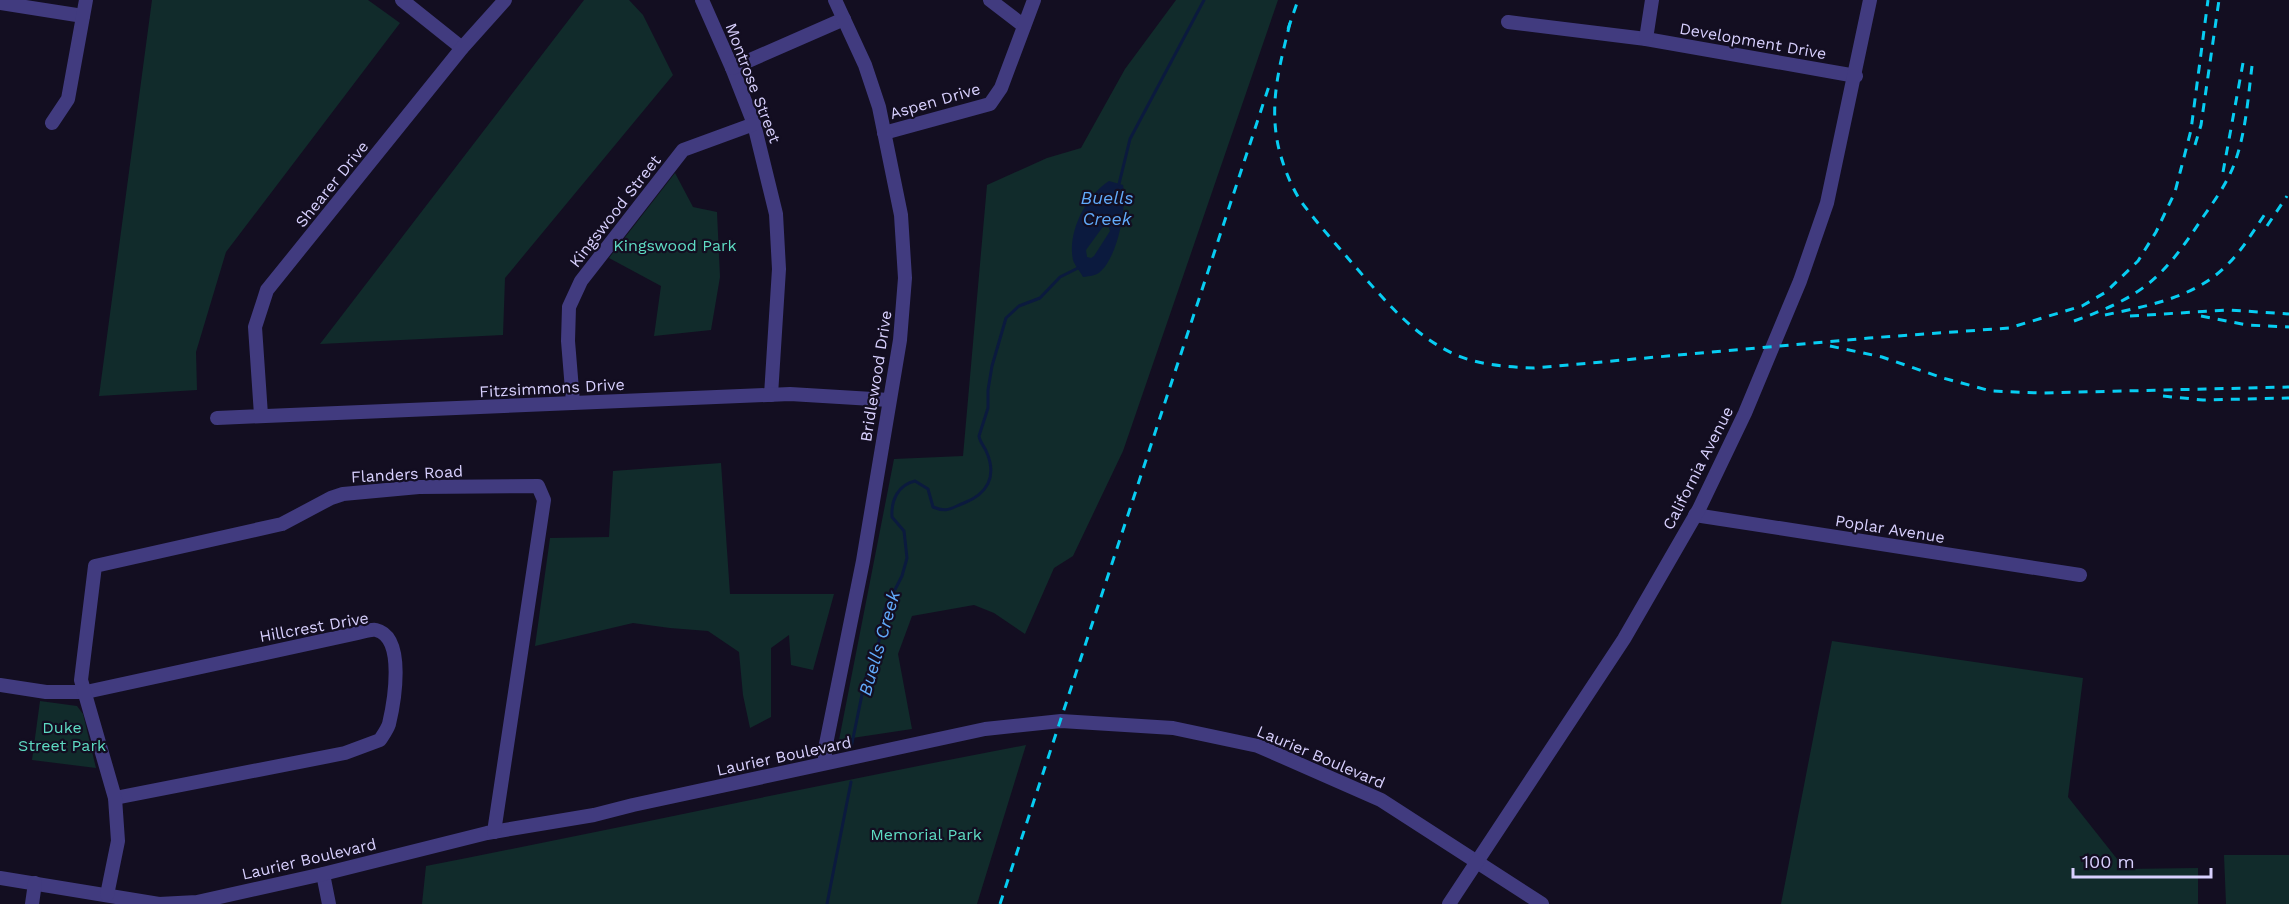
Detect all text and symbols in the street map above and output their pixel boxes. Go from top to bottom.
street label: Development Drive [1678,19,1828,63]
street label: Montrose Street [721,20,785,146]
street label: Aspen Drive [888,79,982,123]
street label: Shearer Drive [291,137,373,231]
street label: Kingswood Street [565,151,665,271]
water label: Buells Creek [1081,187,1133,229]
park label: Kingswood Park [613,236,737,255]
street label: Bridlewood Drive [856,309,896,443]
street label: Fitzsimmons Drive [479,375,625,401]
street label: California Avenue [1659,403,1737,533]
street label: Flanders Road [351,462,463,486]
street label: Poplar Avenue [1834,511,1946,547]
water label: Buells Creek [854,587,904,698]
street label: Hillcrest Drive [258,608,370,646]
park label: Duke Street Park [18,718,106,755]
street label: Laurier Boulevard [1254,721,1388,793]
street label: Laurier Boulevard [715,732,853,780]
park label: Memorial Park [870,825,982,844]
street label: Laurier Boulevard [240,834,378,884]
scale bar [2073,841,2211,879]
text: 100 m [2082,851,2135,872]

